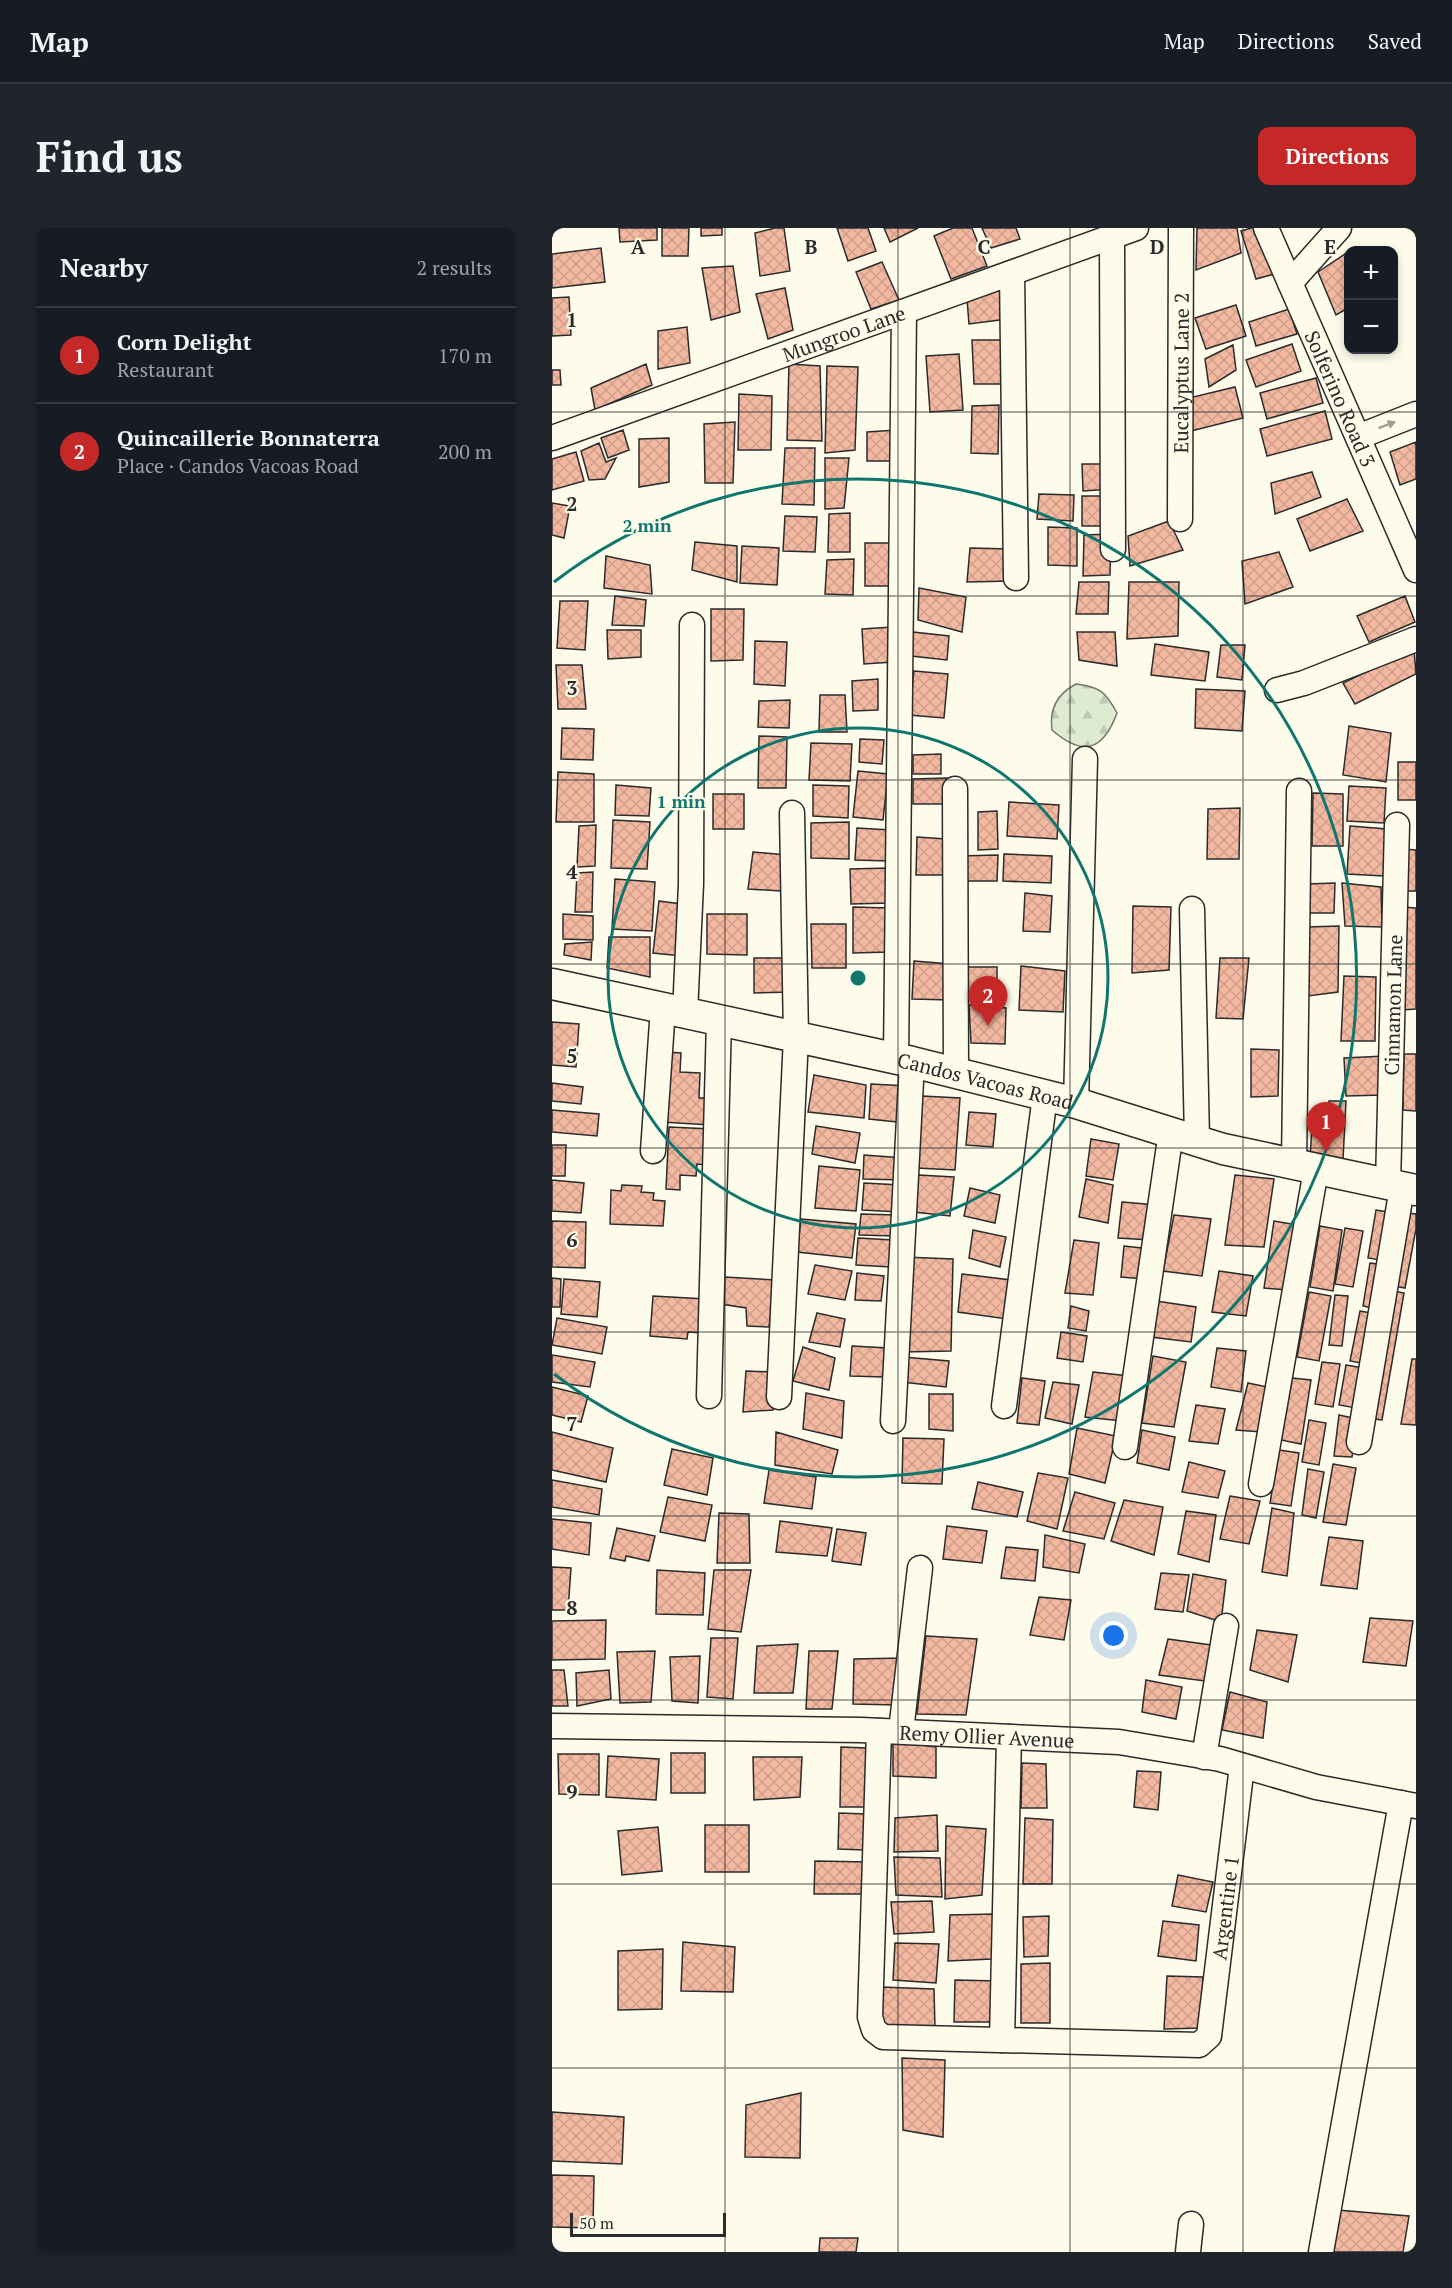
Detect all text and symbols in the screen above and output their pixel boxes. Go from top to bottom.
text: Map [30,23,89,60]
text: Map [1164,27,1205,55]
text: Directions [1238,27,1335,55]
text: Saved [1368,27,1422,55]
button: Directions [1258,127,1416,185]
text: Find us [36,128,183,184]
text: A [631,233,646,260]
text: B [805,233,818,260]
text: C [977,233,991,260]
text: D [1150,233,1164,260]
text: E [1324,233,1336,260]
map controls [1344,246,1398,354]
button: + [1344,246,1398,300]
text: Nearby [60,250,148,284]
text: 2 results [417,254,492,281]
street label: Eucalyptus Lane 2 [1167,293,1194,453]
street label: Mungroo Lane [778,299,909,368]
button: − [1344,300,1398,354]
text: 1 [566,306,578,333]
street label: Solferino Road 3 [1299,326,1382,471]
text: Corn Delight [117,327,251,356]
text: 1 [74,342,85,369]
text: 170 m [438,342,492,369]
text: Restaurant [117,356,214,383]
one-way arrow [1378,420,1396,430]
text: Quincaillerie Bonnaterra [117,423,380,452]
text: 2 [74,438,85,465]
text: 200 m [438,438,492,465]
text: Place · Candos Vacoas Road [117,452,359,479]
text: 2 [566,490,578,517]
text: 2 min [622,513,672,537]
text: 3 [566,674,578,701]
text: 1 min [656,789,706,813]
text: 4 [566,858,578,885]
street label: Cinnamon Lane [1377,934,1408,1076]
centre of rings [848,968,868,988]
pin: 2 [968,976,1008,1026]
text: 5 [566,1042,578,1069]
street label: Candos Vacoas Road [895,1046,1076,1115]
pin: 1 [1306,1102,1346,1152]
text: 6 [566,1226,578,1253]
text: 7 [566,1410,578,1437]
text: 8 [566,1594,578,1621]
your location [1099,1621,1128,1650]
street label: Remy Ollier Avenue [899,1718,1075,1753]
text: 9 [566,1778,578,1805]
street label: Argentine 1 [1205,1854,1244,1961]
scale bar [570,2210,726,2238]
text: 50 m [579,2212,614,2234]

